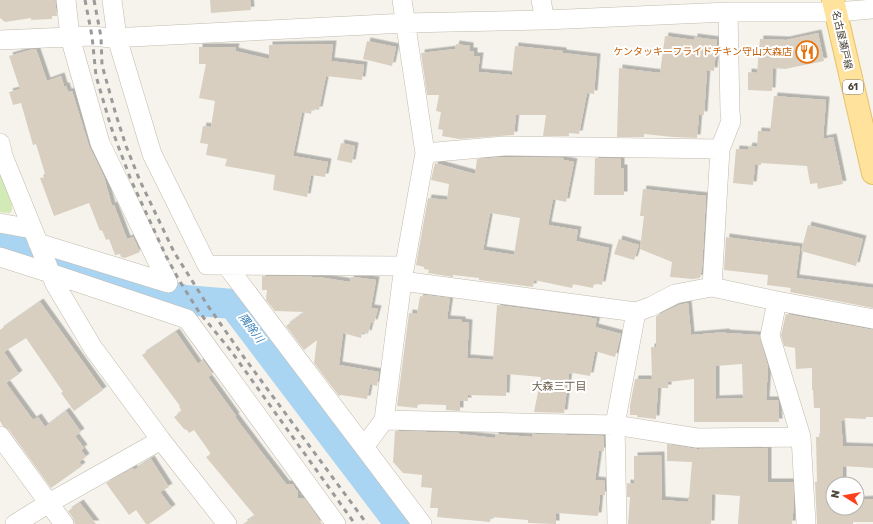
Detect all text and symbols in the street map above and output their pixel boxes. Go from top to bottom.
street label: 名古屋瀬戸線 [829,9,855,71]
restaurant icon: ケンタッキーフライドチキン守山大森店 [794,39,820,65]
place label: ケンタッキーフライドチキン守山大森店 [613,46,792,58]
road number: 61 [843,80,863,94]
water label: 隅除川 [236,311,267,346]
district label: 大森三丁目 [532,380,587,393]
north arrow [825,476,865,516]
text: N [829,489,843,499]

